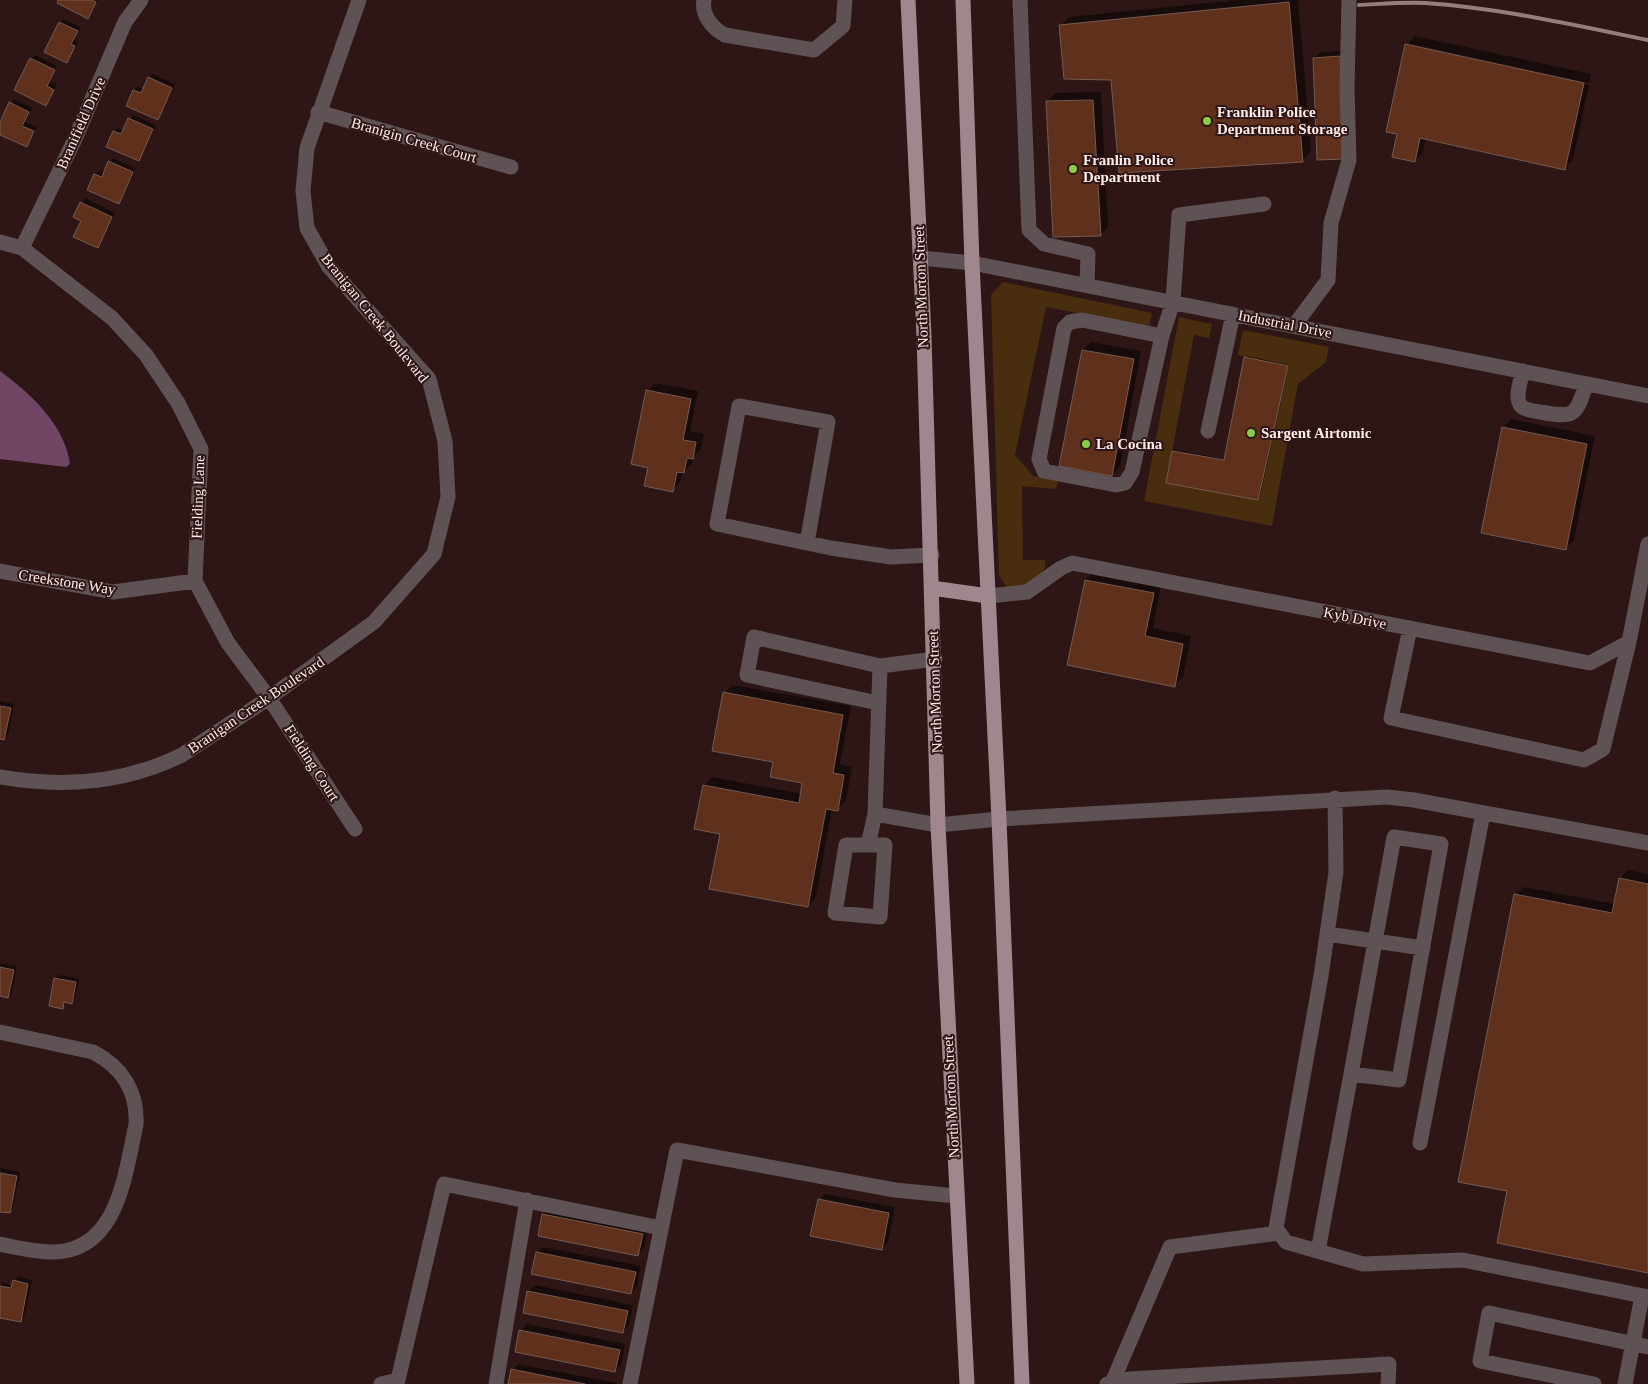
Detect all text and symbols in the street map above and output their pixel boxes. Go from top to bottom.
street label: Branifield Drive [54,74,109,171]
place label: Franklin Police Department Storage [1217,104,1348,137]
street label: Branigin Creek Court [349,114,479,166]
marker: Franklin Police Department Storage [1201,115,1213,127]
place label: Franlin Police Department [1083,152,1174,185]
marker: Franlin Police Department [1067,163,1079,175]
street label: North Morton Street [911,225,931,348]
street label: Branigan Creek Boulevard [318,250,432,386]
street label: Industrial Drive [1237,307,1334,341]
place label: Sargent Airtomic [1261,425,1372,441]
marker: Sargent Airtomic [1245,427,1257,439]
place label: La Cocina [1096,436,1163,452]
marker: La Cocina [1080,438,1092,450]
street label: Fielding Lane [189,455,207,539]
street label: Creekstone Way [17,566,117,598]
street label: Kyb Drive [1322,604,1388,632]
street label: North Morton Street [925,630,945,753]
street label: Branigan Creek Boulevard [185,653,328,757]
street label: Fielding Court [281,722,343,805]
street label: North Morton Street [940,1035,962,1159]

